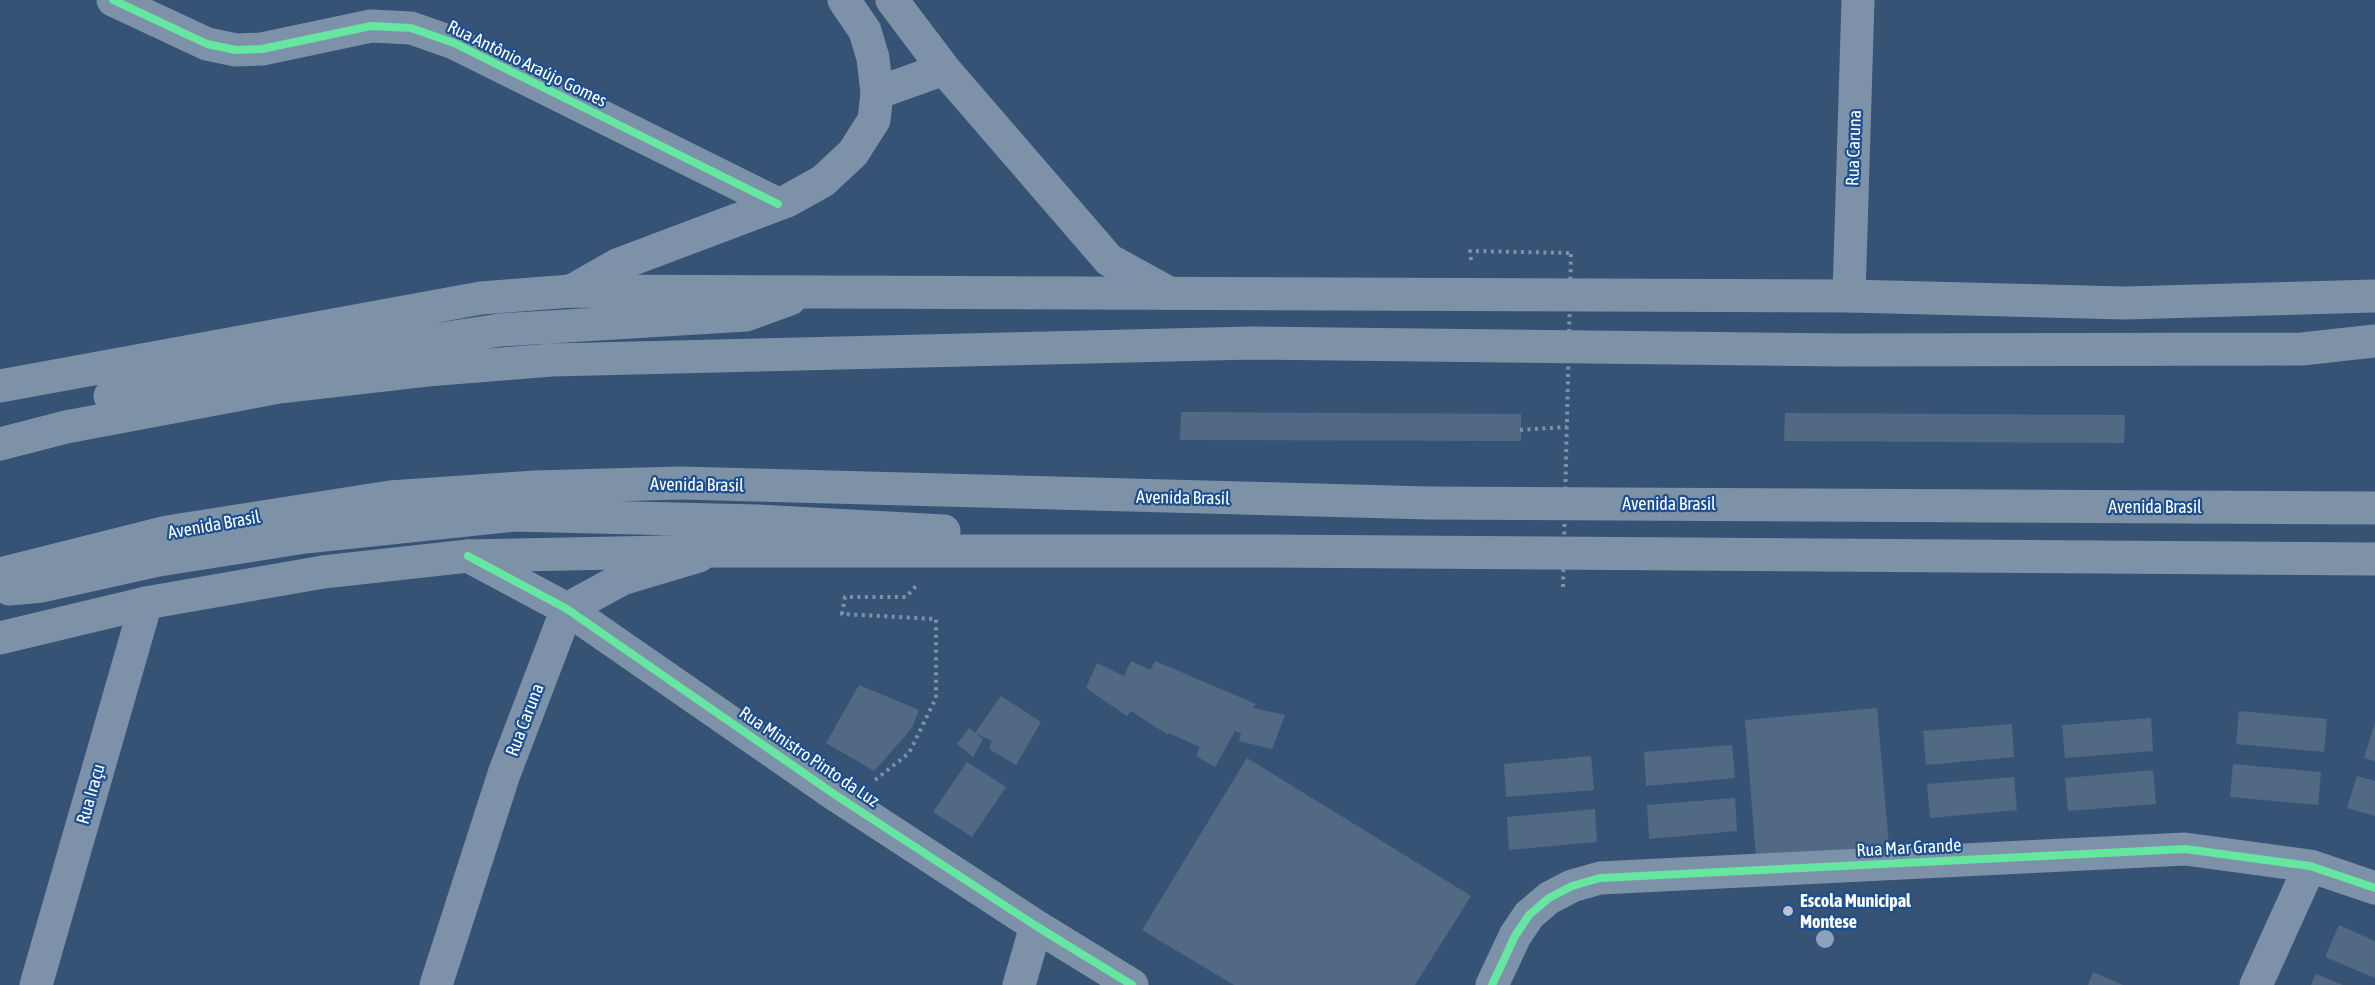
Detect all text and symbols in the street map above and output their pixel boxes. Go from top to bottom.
street label: Rua Antônio Araújo Gomes [444,16,610,112]
street label: Rua Caruna [1842,110,1866,186]
street label: Avenida Brasil [650,473,744,497]
street label: Avenida Brasil [1136,486,1230,510]
street label: Avenida Brasil [1622,493,1716,515]
street label: Avenida Brasil [2108,496,2202,518]
street label: Avenida Brasil [166,506,262,544]
street label: Rua Caruna [501,681,549,759]
street label: Rua Ministro Pinto da Luz [735,702,883,812]
street label: Rua Iraçu [72,761,110,827]
street label: Rua Mar Grande [1856,834,1962,862]
place label: Escola Municipal Montese [1800,890,1911,932]
marker: Escola Municipal Montese [1781,904,1795,918]

